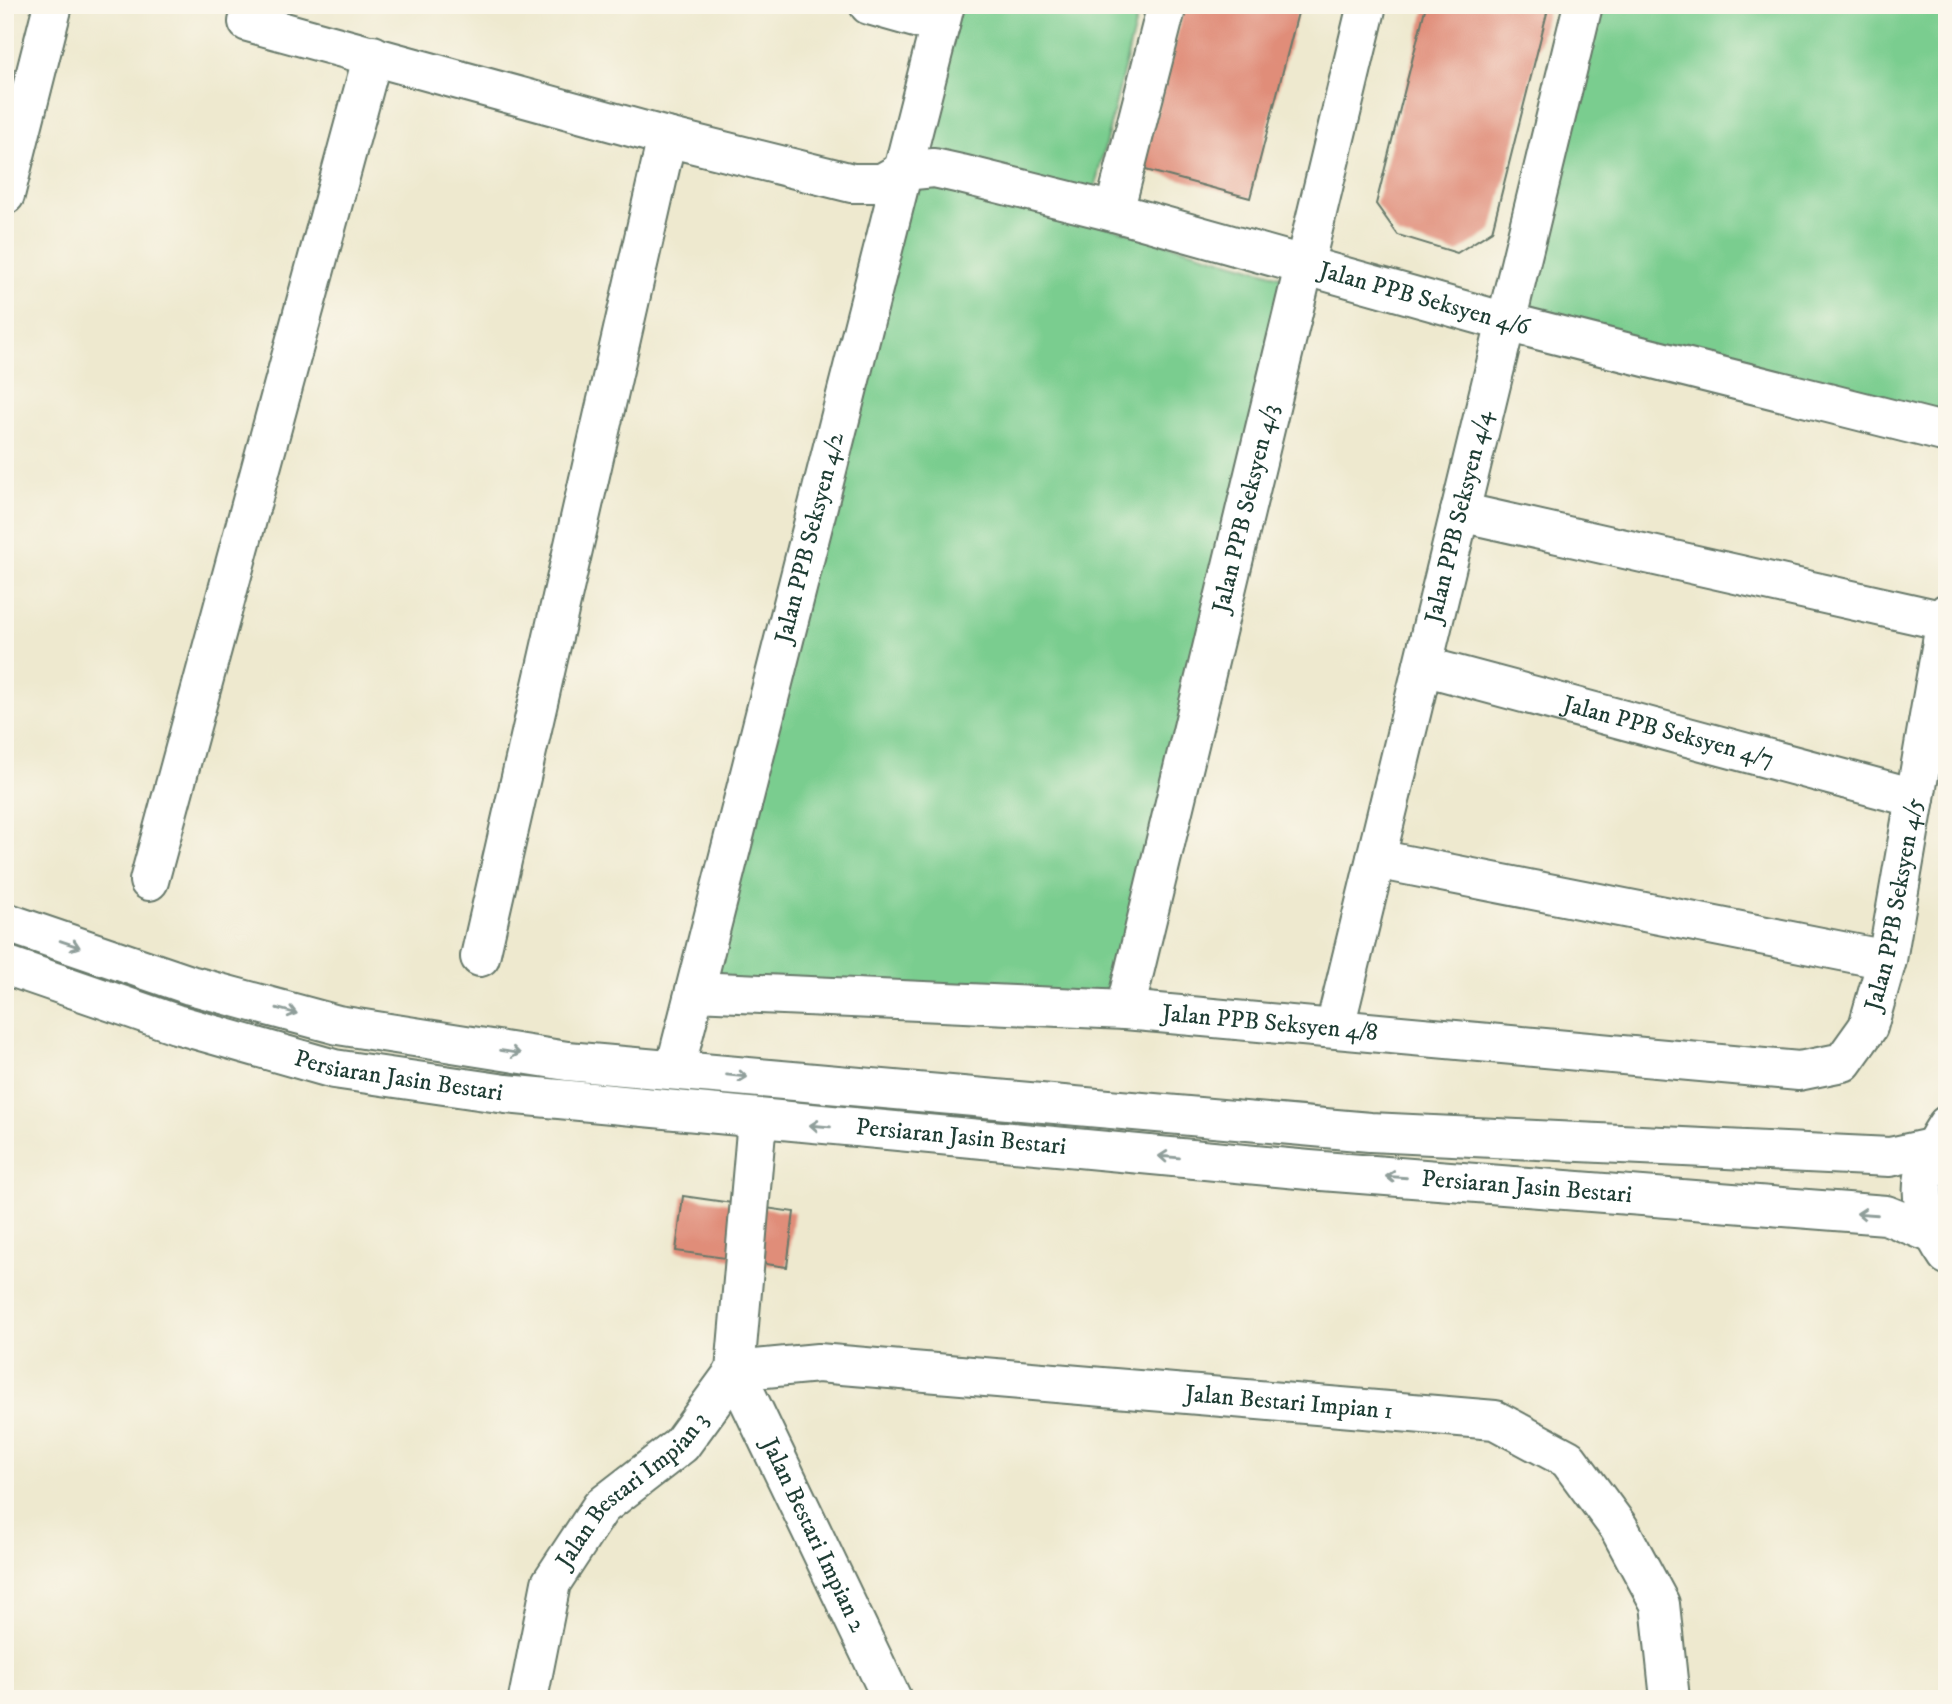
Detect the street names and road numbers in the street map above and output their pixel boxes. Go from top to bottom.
street label: Jalan PPB Seksyen 4/6 [1314,255,1534,343]
street label: Jalan PPB Seksyen 4/3 [1206,401,1285,618]
street label: Jalan PPB Seksyen 4/4 [1418,406,1499,628]
street label: Jalan PPB Seksyen 4/2 [768,429,851,648]
street label: Jalan PPB Seksyen 4/7 [1558,689,1777,774]
street label: Jalan PPB Seksyen 4/5 [1858,795,1930,1016]
street label: Jalan PPB Seksyen 4/8 [1159,998,1379,1048]
street label: Persiaran Jasin Bestari [291,1043,505,1108]
street label: Persiaran Jasin Bestari [854,1112,1067,1162]
street label: Persiaran Jasin Bestari [1420,1164,1633,1210]
street label: Jalan Bestari Impian 1 [1182,1379,1394,1426]
street label: Jalan Bestari Impian 3 [549,1406,715,1576]
street label: Jalan Bestari Impian 2 [754,1431,873,1637]

